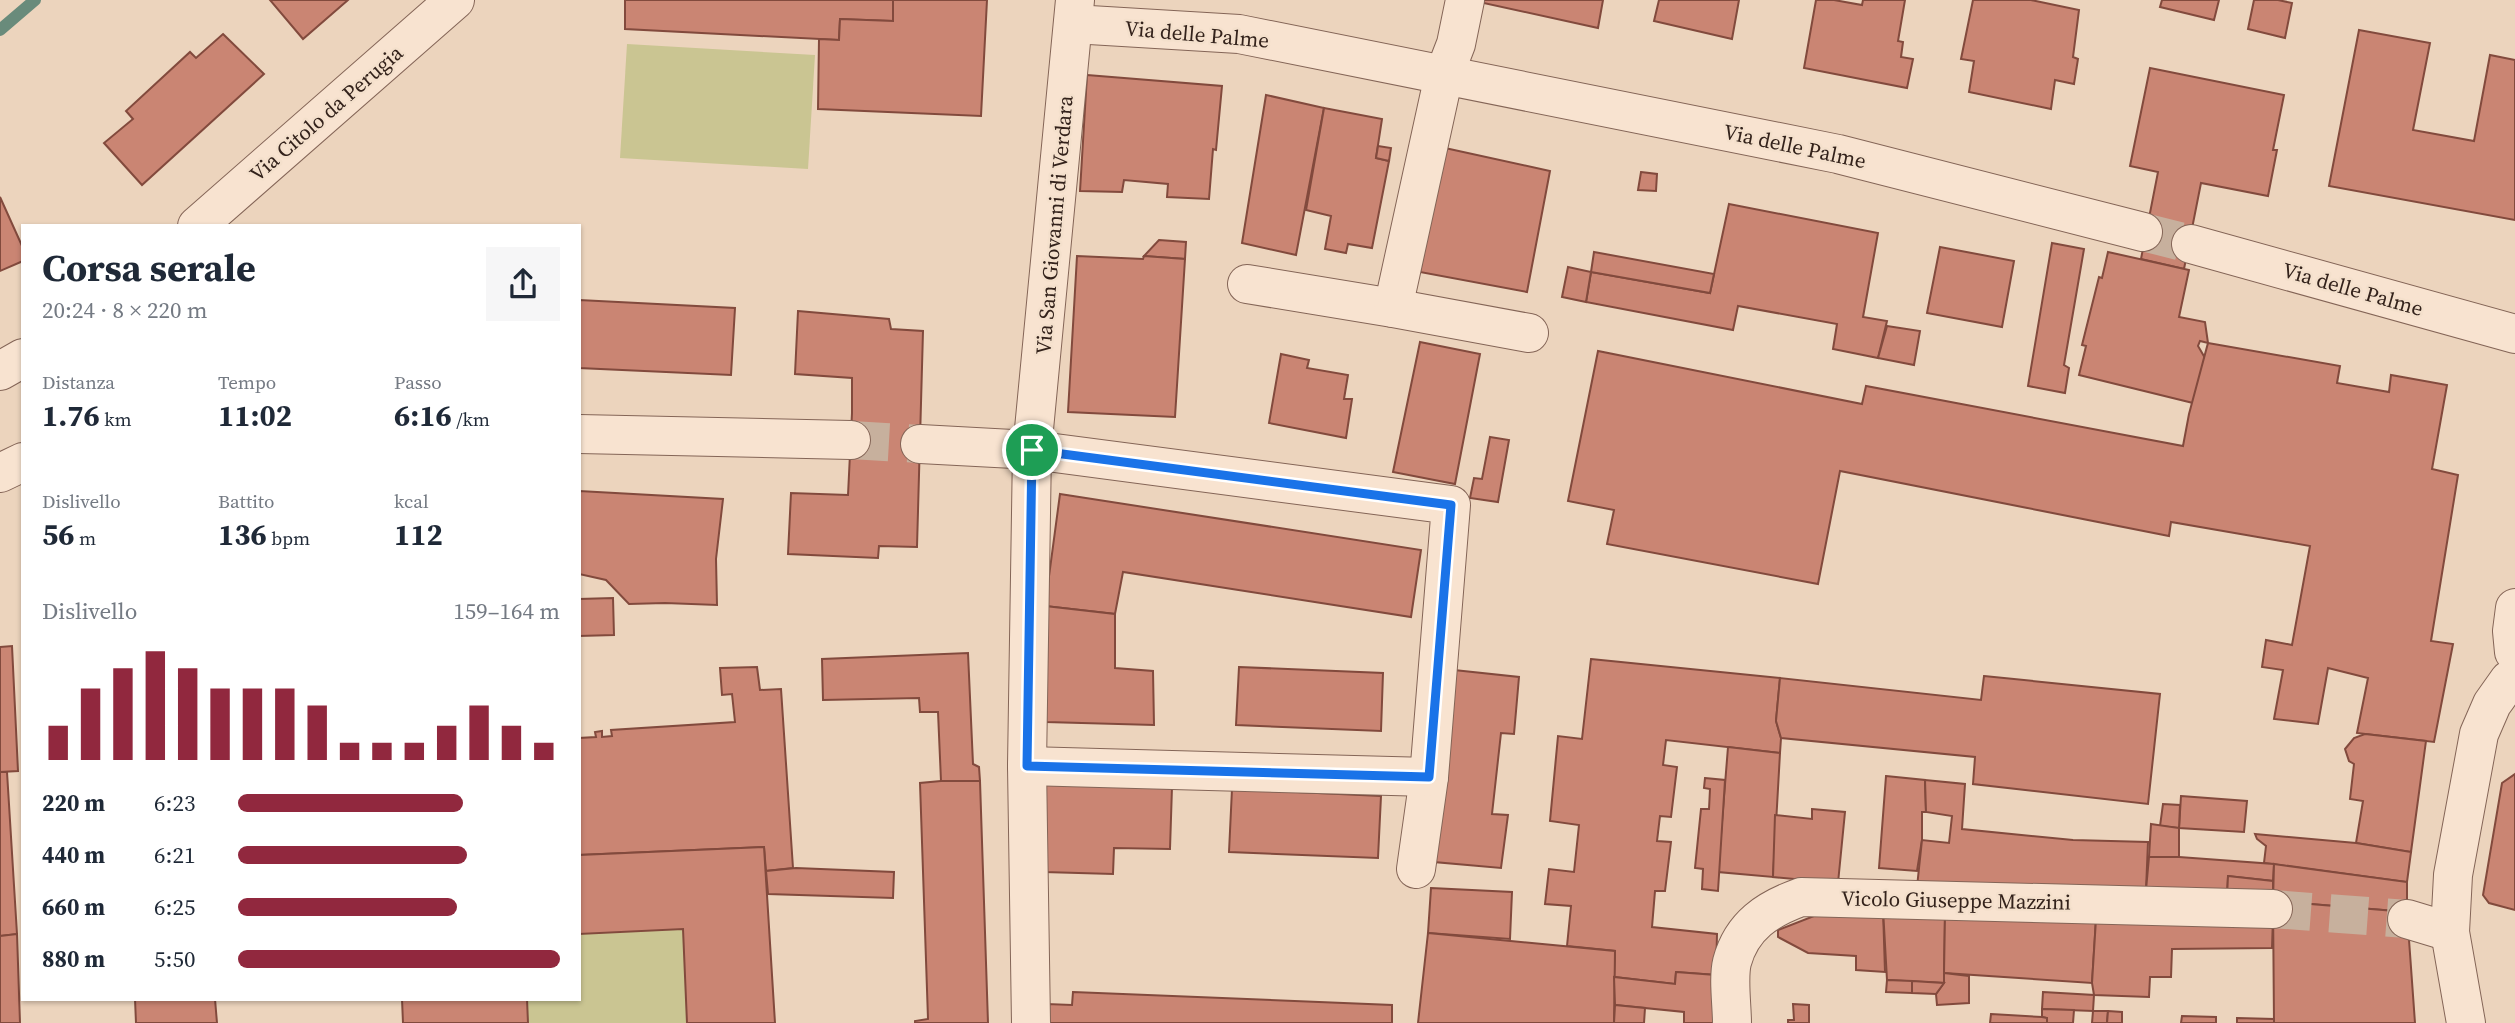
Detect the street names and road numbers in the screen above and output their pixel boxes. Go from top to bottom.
street label: Via delle Palme [1124,13,1270,55]
street label: Via Citolo da Perugia [243,38,409,188]
street label: Via San Giovanni di Verdara [1028,94,1080,356]
street label: Via delle Palme [1721,117,1869,175]
street label: Via delle Palme [2279,255,2427,323]
street label: Vicolo Giuseppe Mazzini [1841,883,2071,917]

